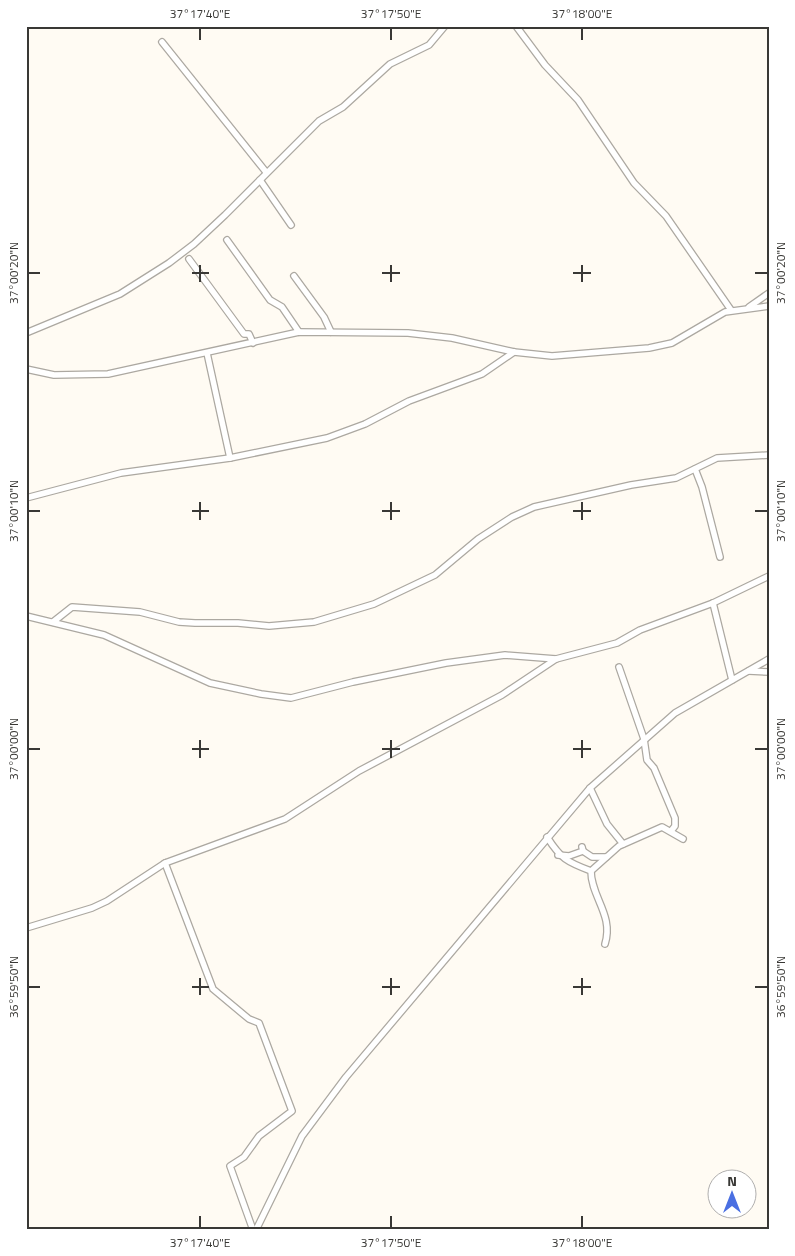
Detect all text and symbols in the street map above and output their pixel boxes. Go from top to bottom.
text: 37°17'40"E [170,4,231,23]
text: 37°17'50"E [361,4,422,23]
text: 37°18'00"E [552,4,613,23]
text: 37°00'20"N [4,242,23,304]
text: 37°00'20"N [771,242,790,304]
text: 37°00'10"N [4,480,23,542]
text: 37°00'10"N [771,480,790,542]
text: 37°00'00"N [4,718,23,780]
text: 37°00'00"N [771,718,790,780]
text: 36°59'50"N [4,956,23,1018]
text: 36°59'50"N [771,956,790,1018]
north arrow [708,1168,758,1218]
text: N [727,1170,737,1191]
text: 37°17'40"E [170,1233,231,1252]
text: 37°17'50"E [361,1233,422,1252]
text: 37°18'00"E [552,1233,613,1252]

